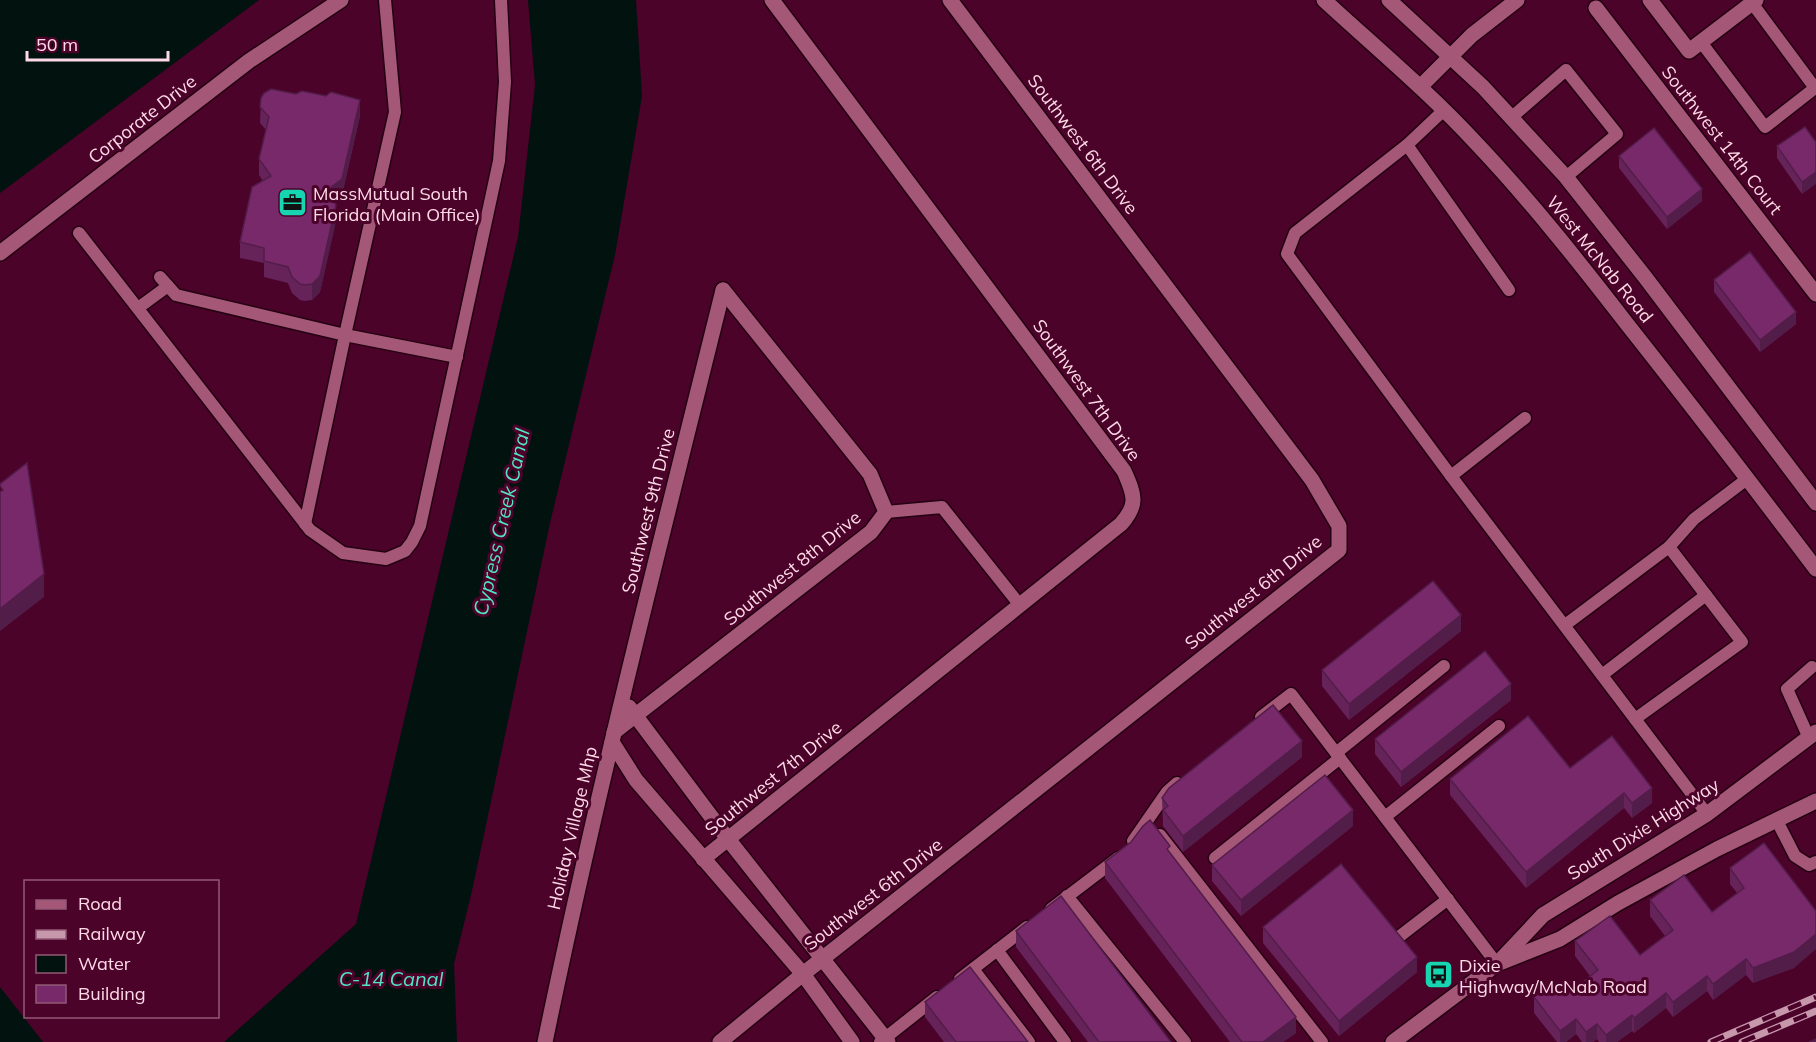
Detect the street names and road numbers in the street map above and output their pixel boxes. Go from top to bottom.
street label: Southwest 14th Court [1657,61,1787,219]
street label: Southwest 6th Drive [1023,69,1143,219]
street label: Corporate Drive [83,70,201,168]
street label: West McNab Road [1542,191,1658,327]
street label: Southwest 7th Drive [1028,315,1146,465]
street label: Southwest 9th Drive [616,426,680,596]
street label: Southwest 8th Drive [719,506,865,630]
street label: Southwest 6th Drive [1180,530,1326,654]
street label: Southwest 7th Drive [700,716,846,840]
street label: Holiday Village Mhp [542,744,602,912]
street label: South Dixie Highway [1563,773,1724,885]
street label: Southwest 6th Drive [799,833,947,955]

